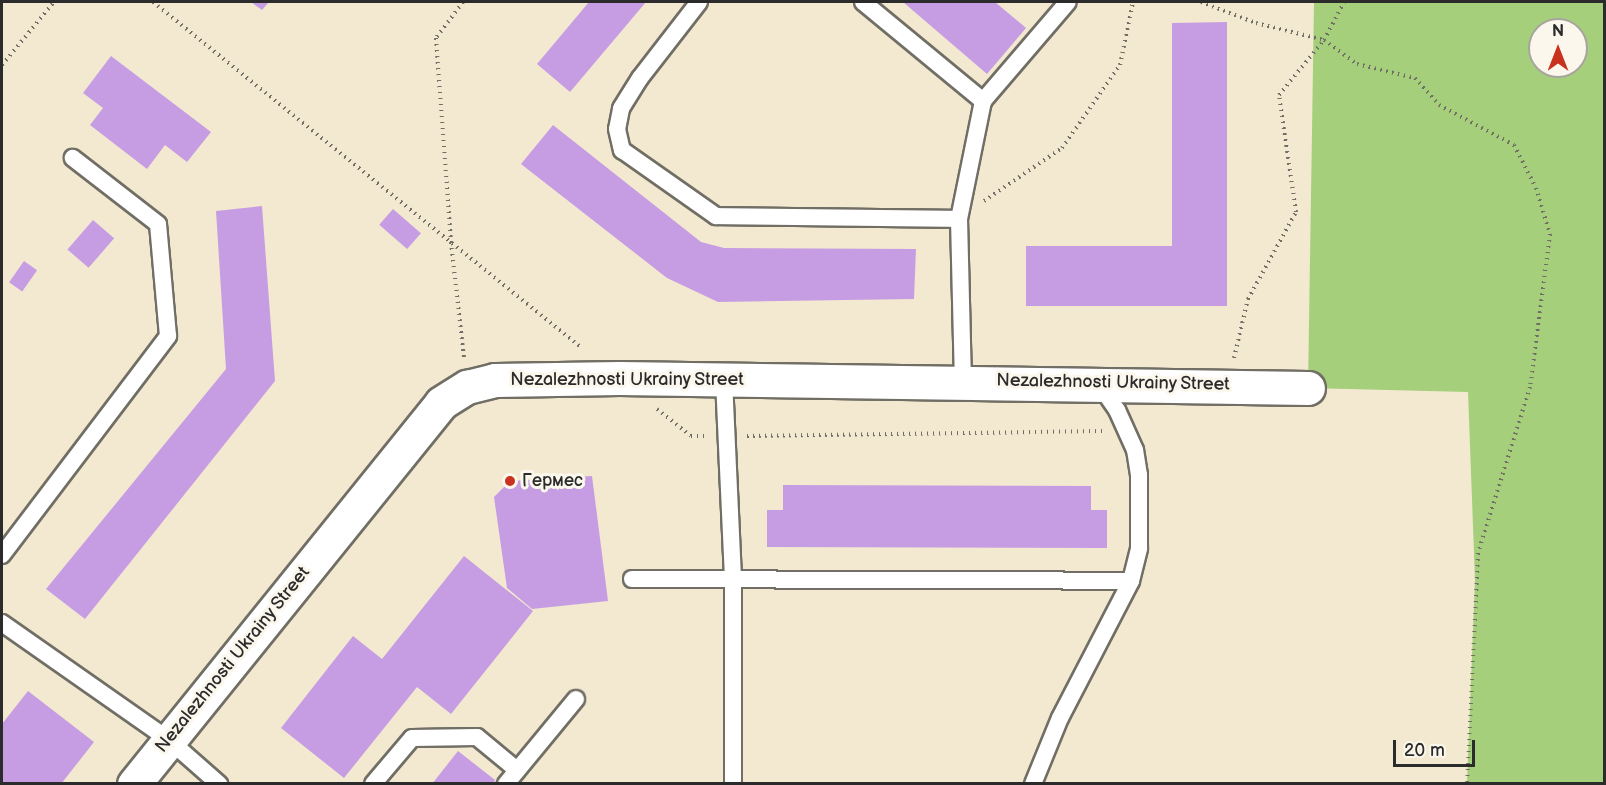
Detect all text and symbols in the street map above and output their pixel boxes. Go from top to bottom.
north arrow [1528,18,1588,78]
text: N [1552,22,1564,41]
street label: Nezalezhnosti Ukrainy Street [510,369,744,391]
street label: Nezalezhnosti Ukrainy Street [995,370,1231,396]
place label: Гермес [522,470,583,492]
marker: Гермес [503,474,517,488]
street label: Nezalezhnosti Ukrainy Street [151,562,315,758]
scale bar [1396,728,1478,766]
text: 20 m [1404,740,1445,761]

